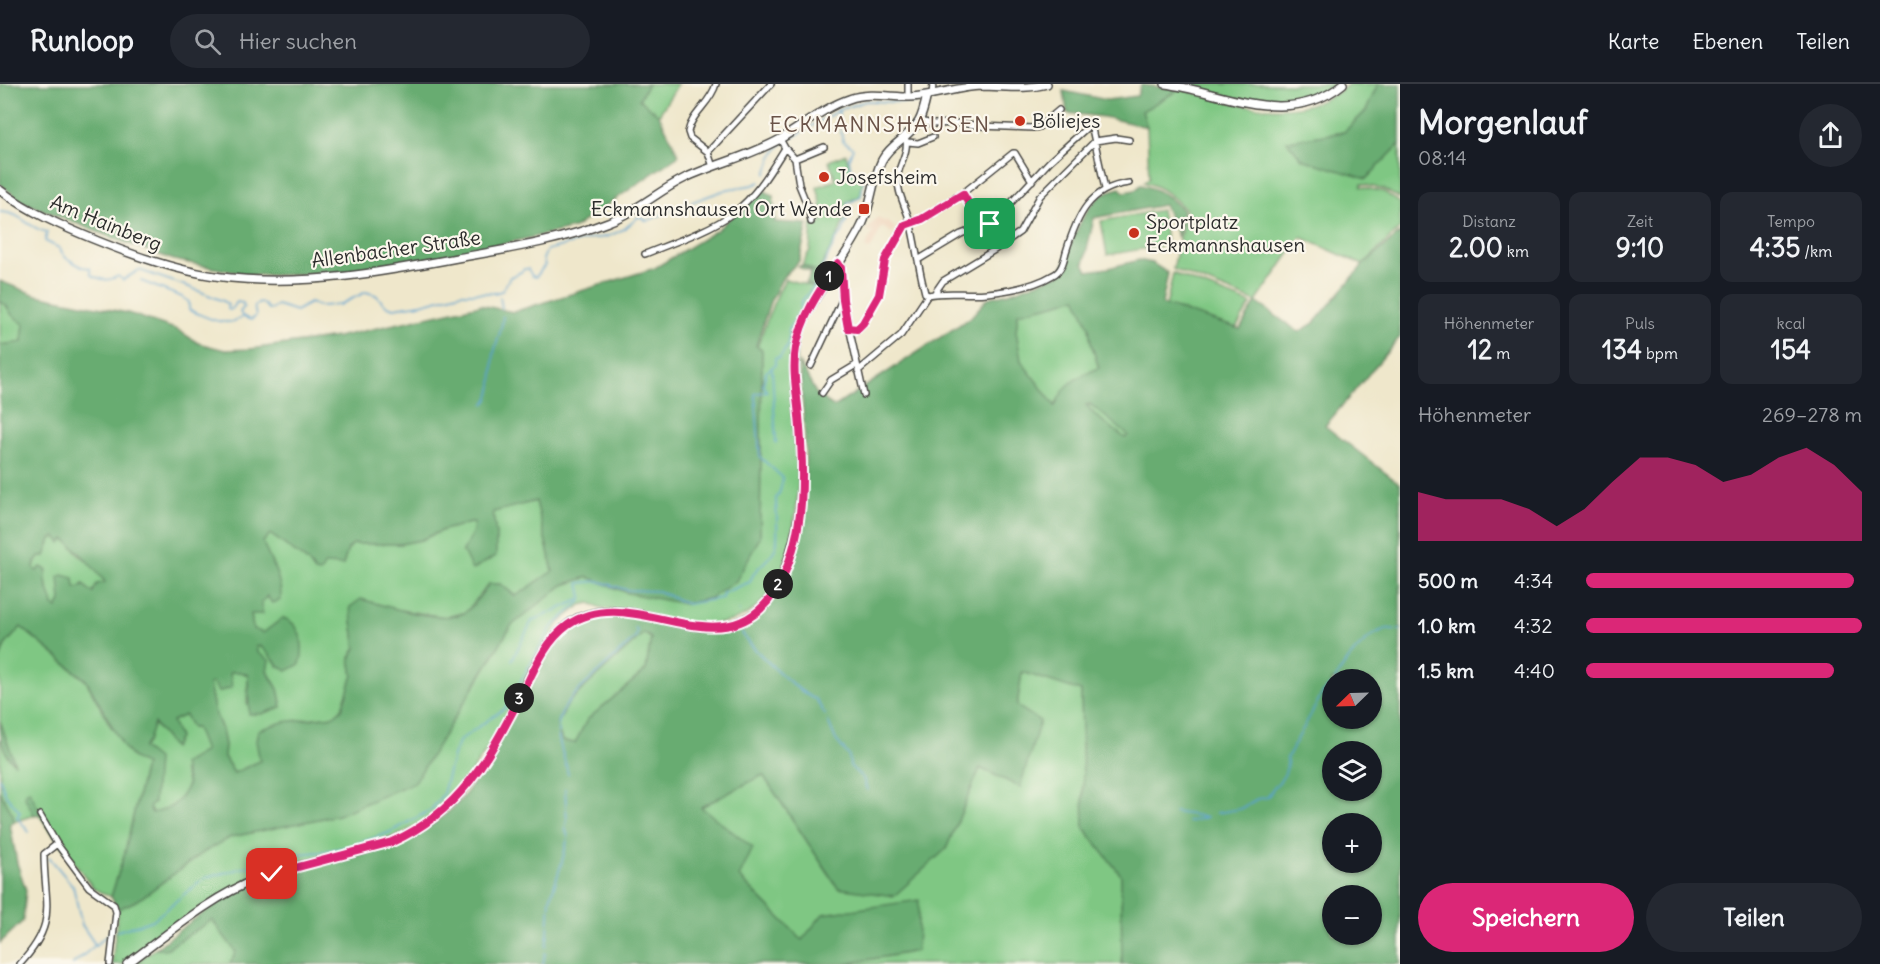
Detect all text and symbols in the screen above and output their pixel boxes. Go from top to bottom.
search box [170,14,590,68]
text: Runloop [30,23,134,59]
icon: search [191,25,224,58]
text: Hier suchen [239,27,357,55]
text: Karte [1608,28,1659,55]
text: Ebenen [1692,28,1763,55]
text: Teilen [1796,28,1850,55]
text: Morgenlauf [1418,101,1588,143]
button: share [1799,104,1862,167]
place label: Böliejes [1032,108,1100,133]
district label: ECKMANNSHAUSEN [769,110,991,138]
marker: Böliejes [1013,114,1027,128]
text: 08:14 [1418,145,1467,170]
place label: Josefsheim [836,164,937,189]
marker: Josefsheim [817,170,831,184]
street label: Am Hainberg [47,189,166,256]
place label: Eckmannshausen Ort Wende [591,196,852,221]
pin [964,198,1015,249]
marker: Eckmannshausen Ort Wende [857,202,871,216]
icon: arrive [973,207,1006,240]
place label: Sportplatz Eckmannshausen [1146,209,1305,257]
text: Distanz [1462,211,1516,231]
text: Zeit [1627,211,1653,231]
text: Tempo [1767,211,1815,231]
street label: Allenbacher Straße [310,224,482,273]
marker: Sportplatz Eckmannshausen [1127,226,1141,240]
text: 2.00 [1449,231,1503,264]
text: 9:10 [1616,231,1664,264]
text: 4:35 [1750,231,1800,264]
text: km [1503,241,1529,261]
text: /km [1800,241,1832,261]
pin: 1 [814,261,844,291]
text: 1 [826,266,832,286]
text: Höhenmeter [1444,313,1534,333]
text: Puls [1625,313,1655,333]
text: kcal [1777,313,1805,333]
text: 12 [1468,333,1492,366]
text: 134 [1602,333,1642,366]
text: 154 [1771,333,1811,366]
text: m [1492,343,1510,363]
text: bpm [1642,343,1678,363]
text: Höhenmeter [1418,402,1531,427]
text: 269–278 m [1762,402,1862,427]
text: 500 m [1418,568,1478,593]
text: 4:34 [1514,568,1553,593]
pin: 2 [763,569,793,599]
text: 2 [774,574,782,594]
text: 1.0 km [1418,613,1476,638]
text: 4:32 [1514,613,1552,638]
text: 1.5 km [1418,658,1474,683]
text: 4:40 [1514,658,1555,683]
north arrow [1322,669,1382,729]
map controls [1322,669,1382,945]
pin: 3 [504,683,534,713]
text: 3 [514,688,524,708]
button: layers [1322,741,1382,801]
button: + [1322,813,1382,873]
pin [246,848,297,899]
icon: check [255,857,288,890]
button: Speichern [1418,883,1634,952]
button: Teilen [1646,883,1862,952]
button: − [1322,885,1382,945]

